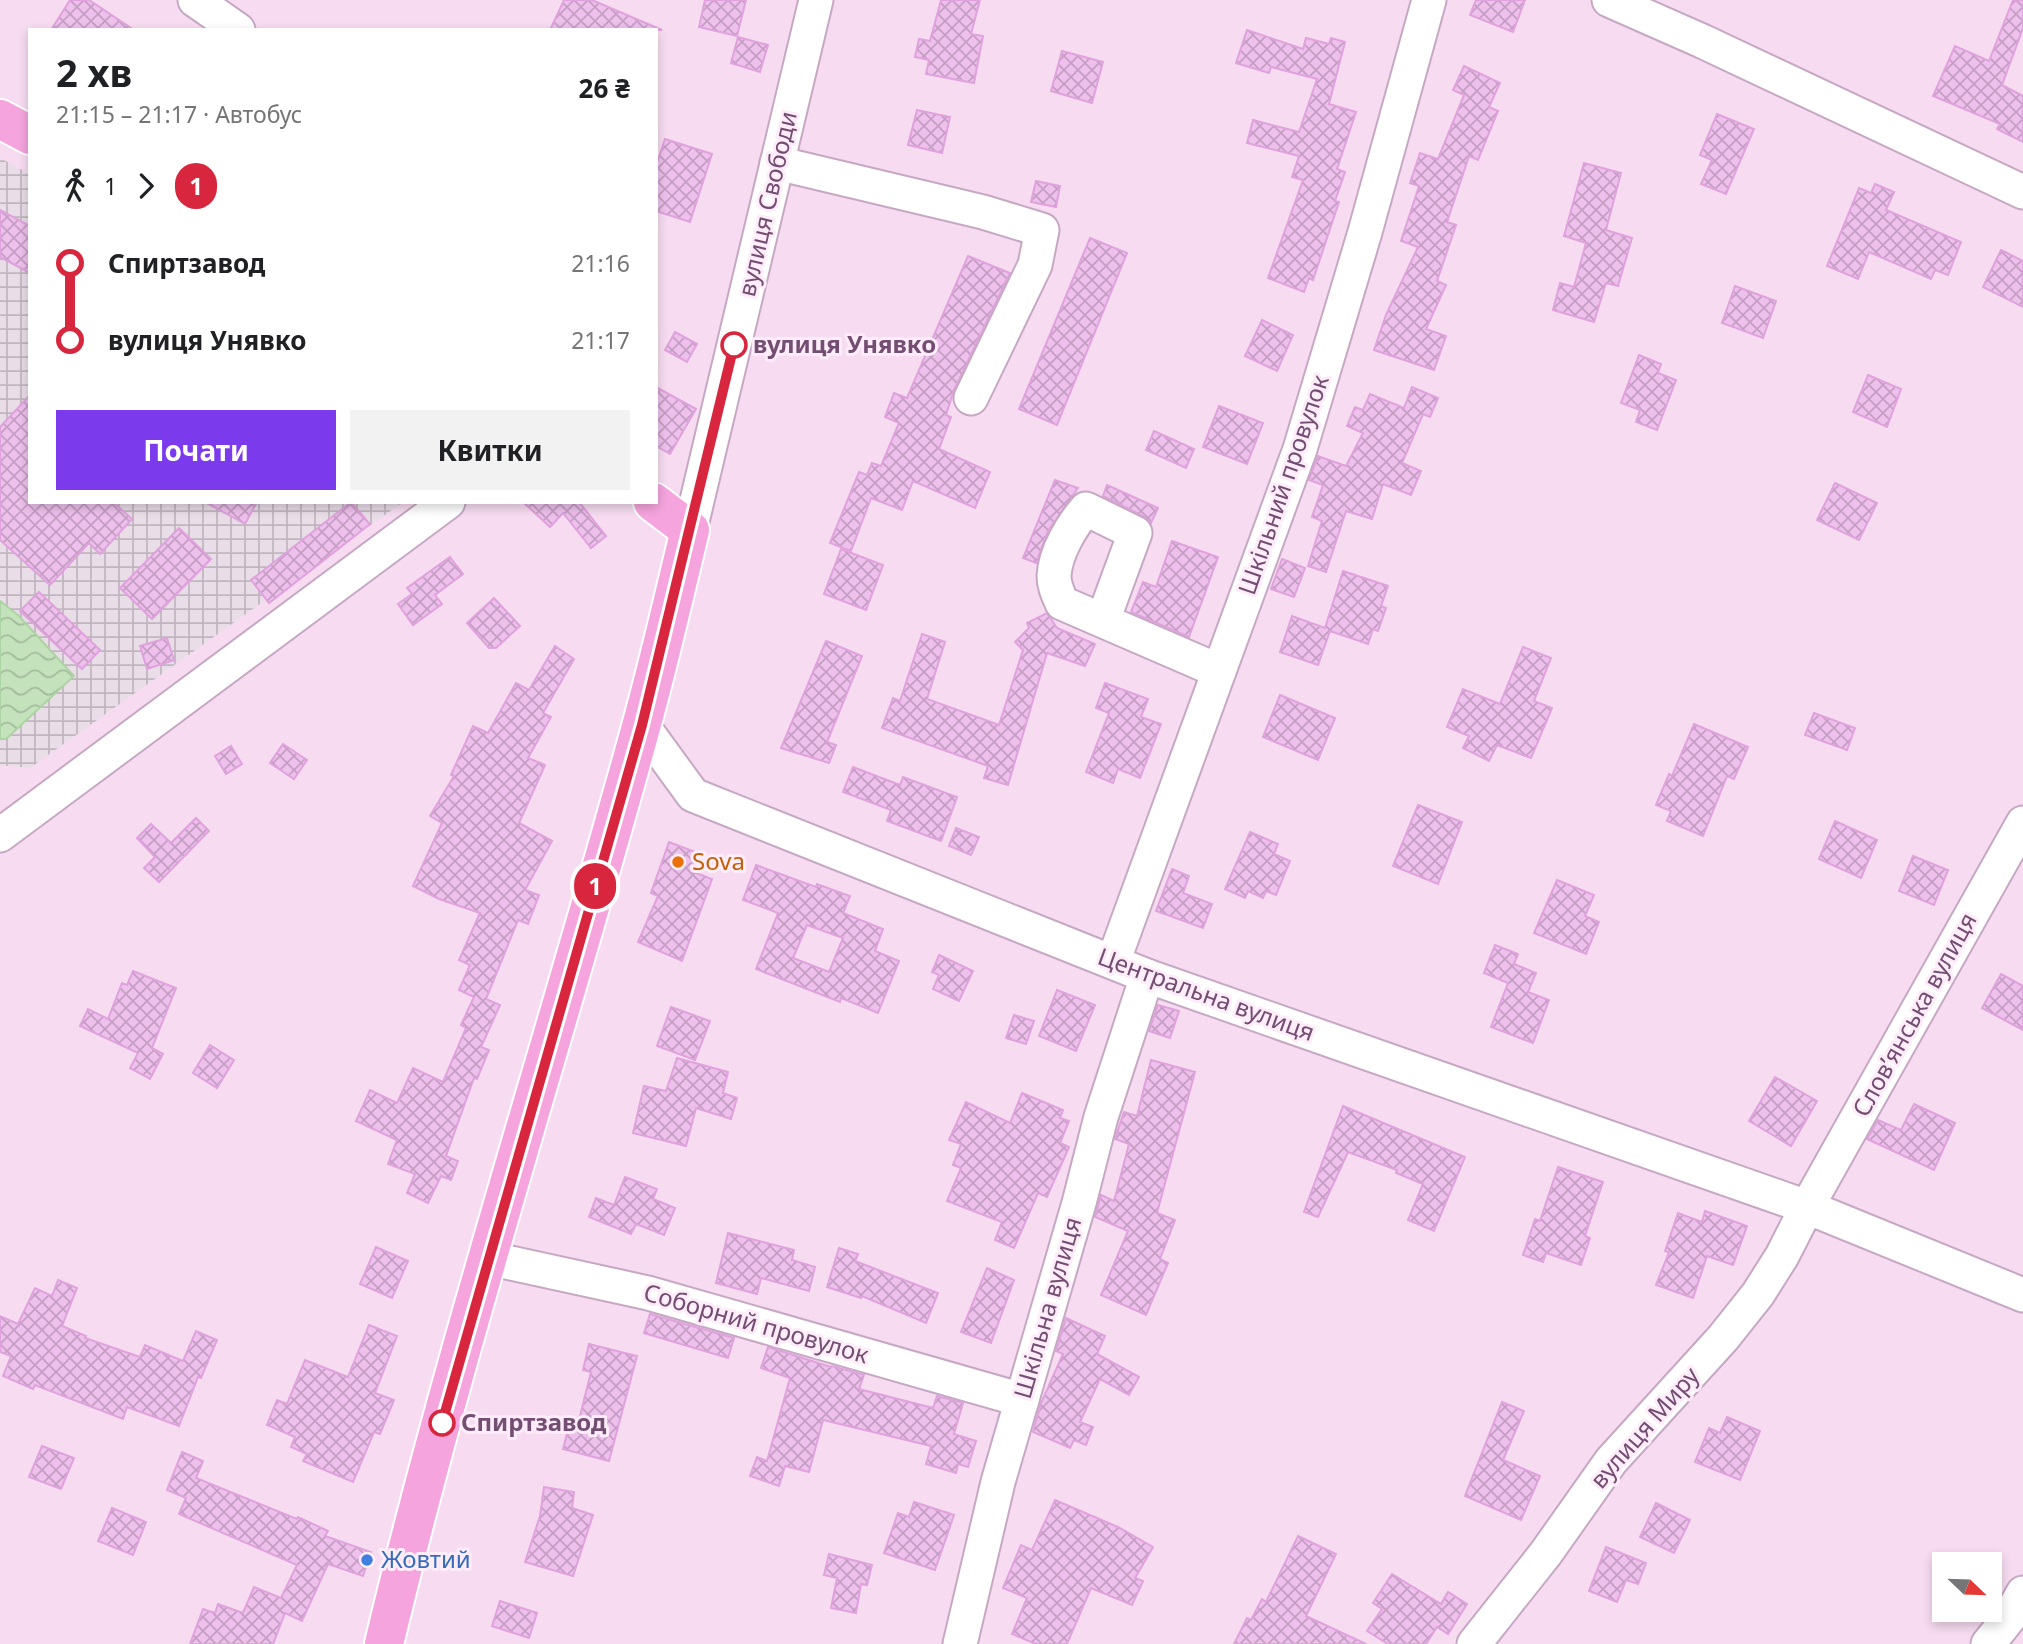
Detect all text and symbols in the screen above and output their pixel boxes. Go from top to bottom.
text: 2 хв [56,46,132,98]
text: 26 ₴ [579,70,630,106]
text: 21:15 – 21:17 · Автобус [56,98,302,130]
street label: вулиця Свободи [729,108,804,299]
icon: walk [56,167,94,205]
icon: forward [127,167,165,205]
text: 1 [189,169,203,202]
text: 1 [104,170,117,202]
text: Спиртзавод [108,245,265,281]
text: 21:16 [571,247,630,279]
text: вулиця Унявко [108,322,306,358]
text: 21:17 [571,324,630,356]
place label: вулиця Унявко [753,327,936,360]
marker: вулиця Унявко [721,332,747,358]
street label: Шкільний провулок [1229,370,1336,599]
button: Почати [56,410,336,490]
button: Квитки [350,410,630,490]
place label: Sova [692,844,745,877]
marker: Sova [670,854,686,870]
line badge: 1 [572,863,618,909]
text: 1 [588,869,602,902]
street label: Словʼянська вулиця [1844,906,1984,1122]
street label: Центральна вулиця [1094,939,1319,1048]
street label: Шкільна вулиця [1005,1213,1088,1402]
street label: Соборний провулок [640,1275,873,1371]
street label: вулиця Миру [1582,1359,1706,1495]
place label: Спиртзавод [461,1405,607,1438]
marker: Спиртзавод [429,1410,455,1436]
place label: Жовтий [381,1542,471,1575]
marker: Жовтий [359,1552,375,1568]
north arrow [1932,1552,2002,1622]
map controls [1932,1552,2002,1622]

